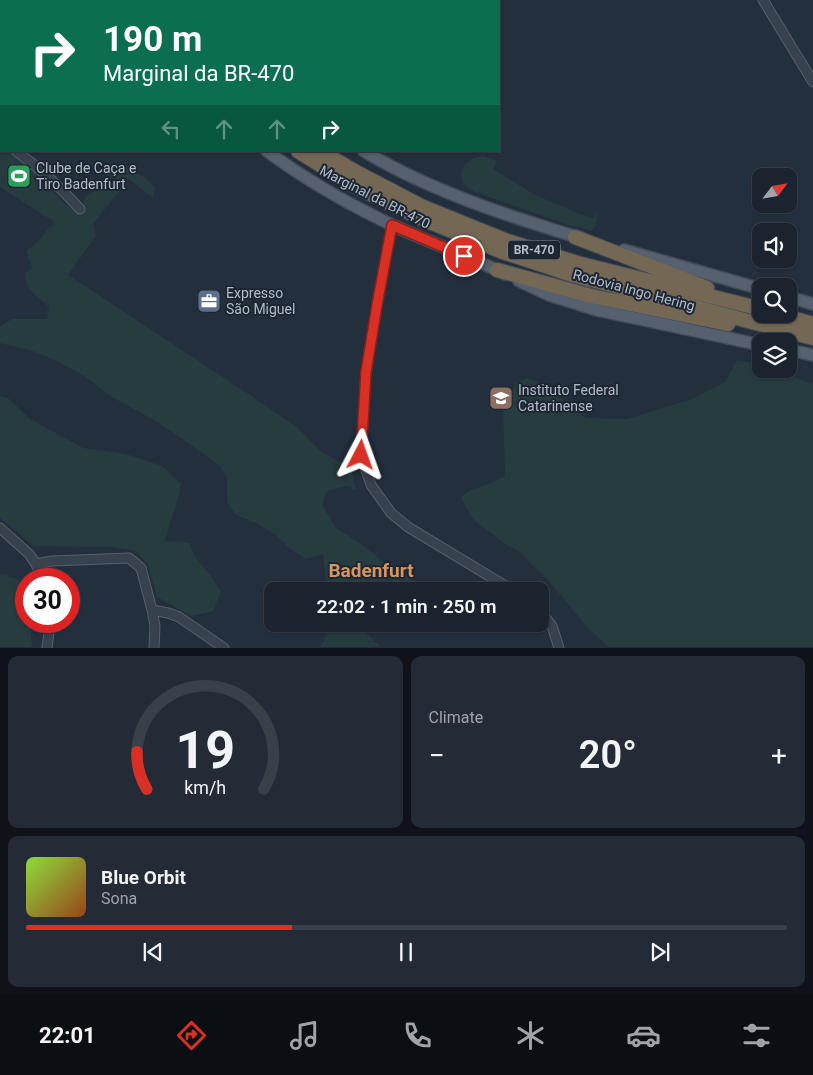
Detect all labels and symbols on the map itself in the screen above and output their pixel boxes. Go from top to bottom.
place label: Clube de Caça e Tiro Badenfurt [36,160,136,192]
street label: Marginal da BR-470 [317,162,433,232]
sports icon: Clube de Caça e Tiro Badenfurt [6,163,32,189]
north arrow [752,168,798,212]
pin [443,235,485,277]
road number: BR-470 [508,240,560,260]
street label: Rodovia Ingo Hering [571,266,697,314]
place label: Expresso São Miguel [226,285,295,317]
office icon: Expresso São Miguel [196,288,222,314]
place label: Instituto Federal Catarinense [518,382,619,414]
school or university icon: Instituto Federal Catarinense [488,385,514,411]
position arrow [334,428,386,480]
district label: Badenfurt [328,559,414,582]
speed limit sign: 30 [15,568,80,633]

